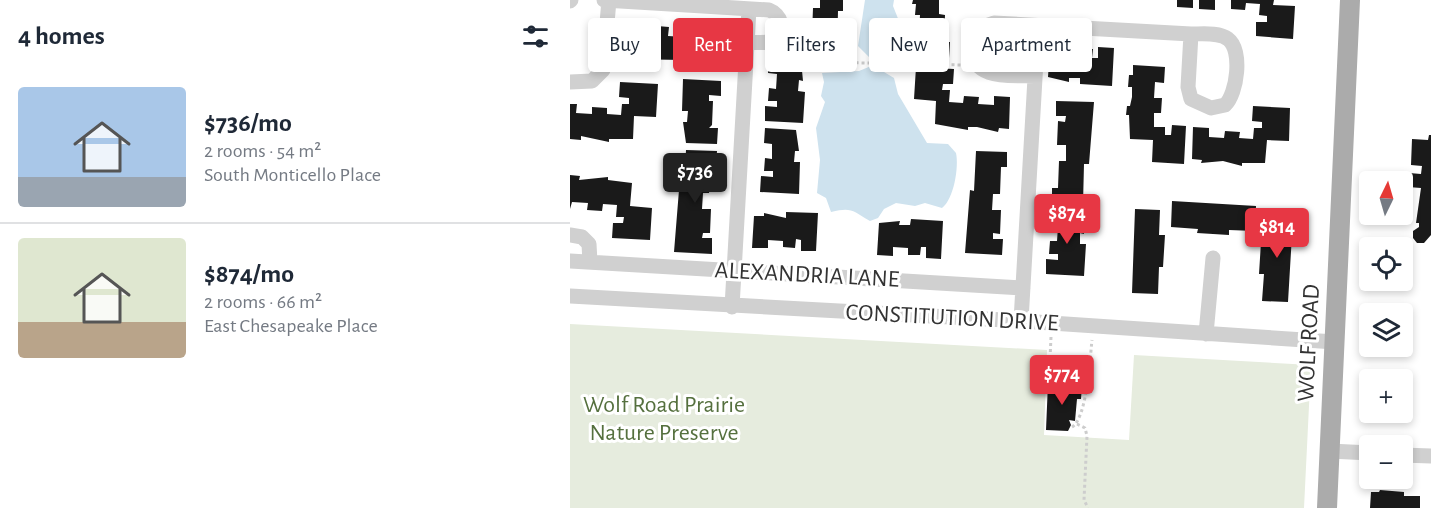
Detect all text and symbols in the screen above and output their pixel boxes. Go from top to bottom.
chip: Buy [588,18,661,72]
chip: Rent [673,18,753,72]
chip: Filters [765,18,857,72]
chip: New [869,18,949,72]
chip: Apartment [961,18,1092,72]
icon: filters [519,20,552,53]
text: 4 homes [18,23,105,49]
text: $736/mo [204,110,292,136]
icon: home [66,111,138,183]
text: 2 rooms · 54 m² [204,141,321,161]
pin: $736 [659,153,731,204]
text: $736 [677,162,713,182]
text: South Monticello Place [204,165,381,185]
north arrow [1359,171,1413,225]
map controls [1359,171,1413,489]
pin: $874 [1031,194,1103,245]
text: $874 [1048,203,1086,223]
pin: $814 [1241,208,1313,259]
text: $814 [1259,217,1295,237]
button: locate [1359,237,1413,291]
street label: ALEXANDRIA LANE [714,258,900,292]
text: $874/mo [204,261,294,287]
icon: home [66,262,138,334]
street label: WOLF ROAD [1294,283,1324,403]
text: 2 rooms · 66 m² [204,292,322,312]
street label: CONSTITUTION DRIVE [845,300,1059,336]
button: layers [1359,303,1413,357]
text: East Chesapeake Place [204,316,378,336]
pin: $774 [1026,355,1098,406]
text: $774 [1044,364,1080,384]
button: + [1359,369,1413,423]
park label: Wolf Road Prairie Nature Preserve [583,393,745,445]
button: − [1359,435,1413,489]

